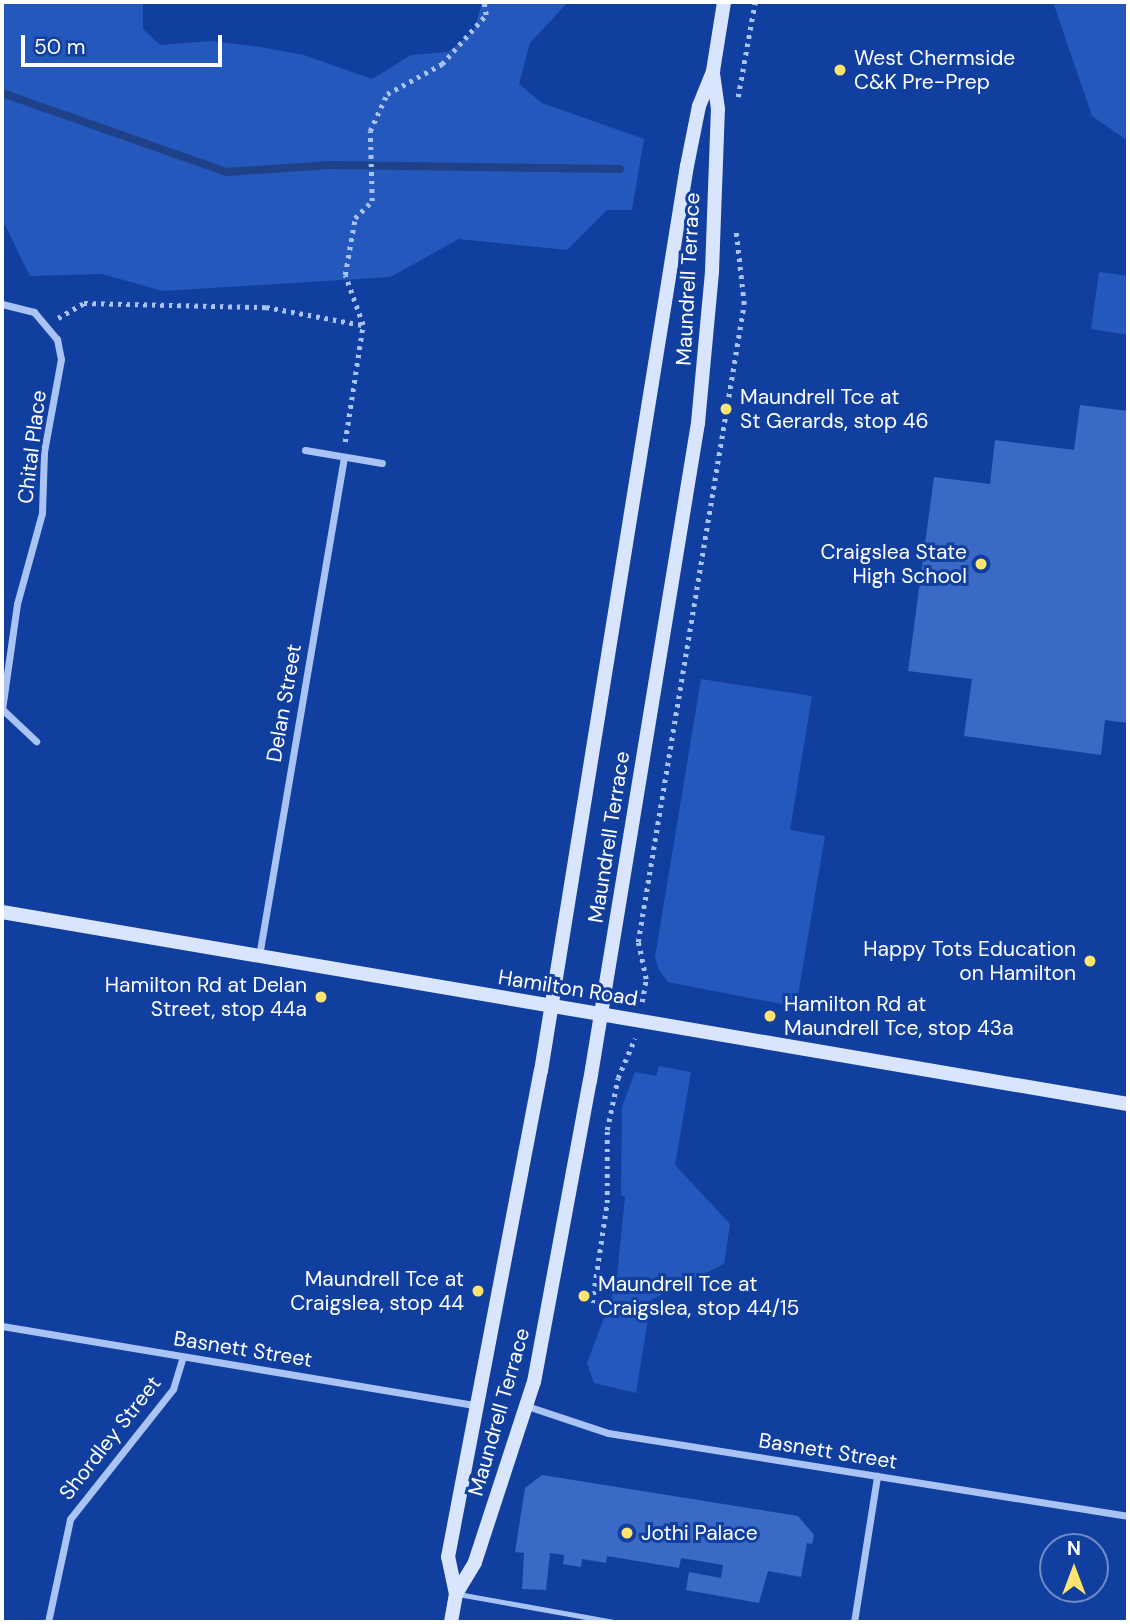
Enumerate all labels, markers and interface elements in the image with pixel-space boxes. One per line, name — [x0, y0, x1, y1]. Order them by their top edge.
scale bar — [24, 21, 226, 65]
text: 50 m — [34, 33, 85, 61]
place label: West Chermside C&K Pre-Prep — [854, 45, 1015, 95]
marker: West Chermside C&K Pre-Prep — [832, 62, 848, 78]
street label: Maundrell Terrace — [671, 192, 705, 366]
place label: Maundrell Tce at St Gerards, stop 46 — [740, 384, 929, 434]
street label: Chital Place — [13, 389, 51, 505]
marker: Maundrell Tce at St Gerards, stop 46 — [718, 401, 734, 417]
place label: Craigslea State High School — [820, 539, 967, 589]
marker: Craigslea State High School — [973, 556, 989, 572]
street label: Delan Street — [261, 642, 307, 764]
street label: Maundrell Terrace — [583, 749, 635, 925]
place label: Happy Tots Education on Hamilton — [863, 936, 1076, 986]
marker: Happy Tots Education on Hamilton — [1082, 953, 1098, 969]
street label: Hamilton Road — [496, 965, 640, 1011]
place label: Hamilton Rd at Delan Street, stop 44a — [105, 972, 307, 1022]
marker: Hamilton Rd at Delan Street, stop 44a — [313, 989, 329, 1005]
place label: Hamilton Rd at Maundrell Tce, stop 43a — [784, 991, 1014, 1041]
marker: Hamilton Rd at Maundrell Tce, stop 43a — [762, 1008, 778, 1024]
place label: Maundrell Tce at Craigslea, stop 44 — [290, 1266, 464, 1316]
place label: Maundrell Tce at Craigslea, stop 44/15 — [598, 1271, 799, 1321]
marker: Maundrell Tce at Craigslea, stop 44 — [470, 1283, 486, 1299]
marker: Maundrell Tce at Craigslea, stop 44/15 — [576, 1288, 592, 1304]
street label: Maundrell Terrace — [463, 1325, 535, 1499]
street label: Basnett Street — [172, 1326, 314, 1372]
street label: Shordley Street — [54, 1371, 166, 1505]
street label: Basnett Street — [757, 1428, 899, 1474]
place label: Jothi Palace — [641, 1520, 758, 1546]
marker: Jothi Palace — [619, 1525, 635, 1541]
north arrow — [1039, 1533, 1109, 1603]
text: N — [1067, 1536, 1081, 1561]

